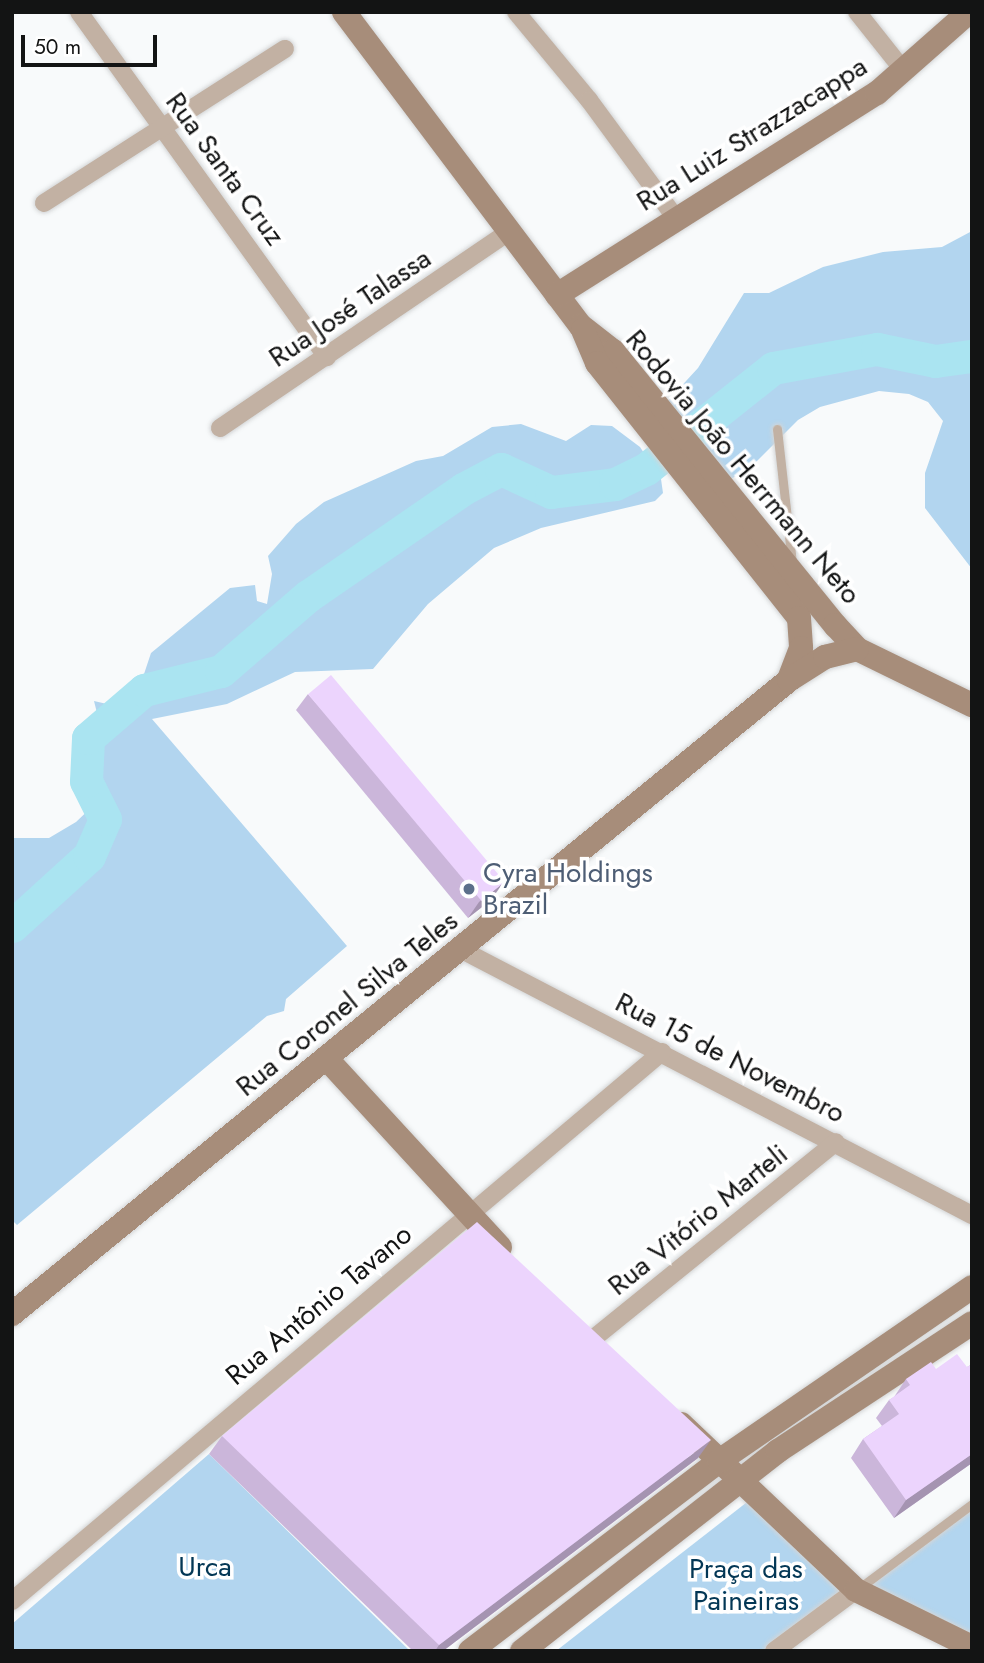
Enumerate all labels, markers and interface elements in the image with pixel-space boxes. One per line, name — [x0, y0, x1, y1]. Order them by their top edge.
scale bar — [24, 21, 161, 65]
text: 50 m — [34, 32, 81, 62]
street label: Rua Luiz Strazzacappa — [631, 50, 873, 218]
street label: Rua Santa Cruz — [158, 86, 292, 252]
street label: Rua José Talassa — [263, 242, 437, 374]
street label: Rodovia João Herrmann Neto — [618, 323, 868, 611]
place label: Cyra Holdings Brazil — [483, 856, 653, 922]
marker: Cyra Holdings Brazil — [461, 881, 477, 897]
street label: Rua Coronel Silva Teles — [229, 904, 465, 1104]
street label: Rua 15 de Novembro — [610, 986, 850, 1130]
street label: Rua Vitório Marteli — [601, 1137, 795, 1303]
street label: Rua Antônio Tavano — [219, 1217, 419, 1393]
park label: Urca — [178, 1550, 232, 1584]
park label: Praça das Paineiras — [689, 1552, 803, 1618]

